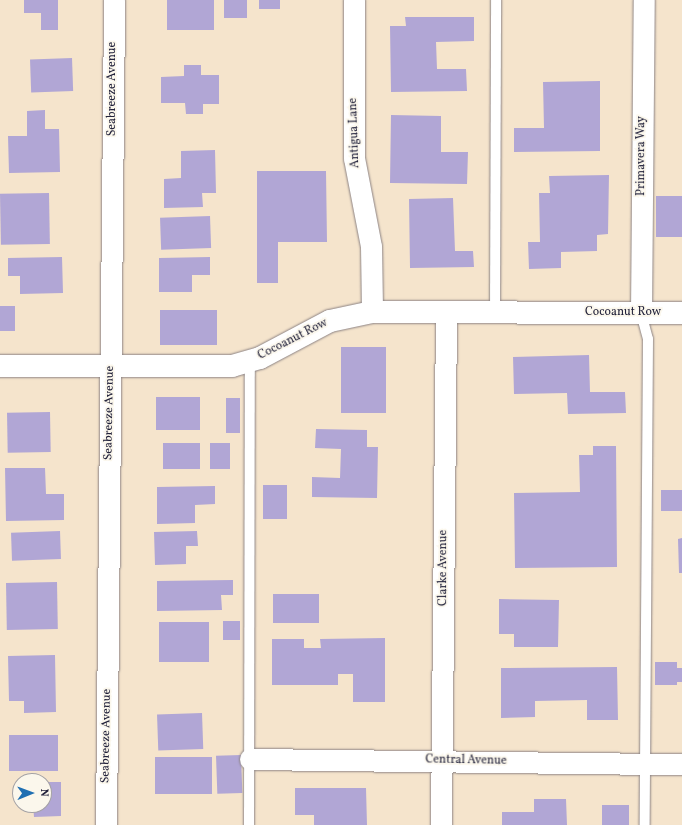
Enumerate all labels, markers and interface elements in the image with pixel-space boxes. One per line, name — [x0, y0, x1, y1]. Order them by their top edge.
street label: Seabreeze Avenue — [106, 42, 120, 136]
street label: Antigua Lane — [347, 98, 363, 168]
street label: Primavera Way — [635, 116, 649, 196]
street label: Cocoanut Row — [585, 306, 661, 320]
street label: Cocoanut Row — [256, 316, 330, 364]
street label: Seabreeze Avenue — [102, 366, 118, 460]
street label: Clarke Avenue — [437, 530, 451, 606]
street label: Seabreeze Avenue — [99, 689, 115, 783]
street label: Central Avenue — [425, 753, 507, 769]
north arrow — [12, 773, 52, 813]
text: N — [36, 789, 51, 797]

